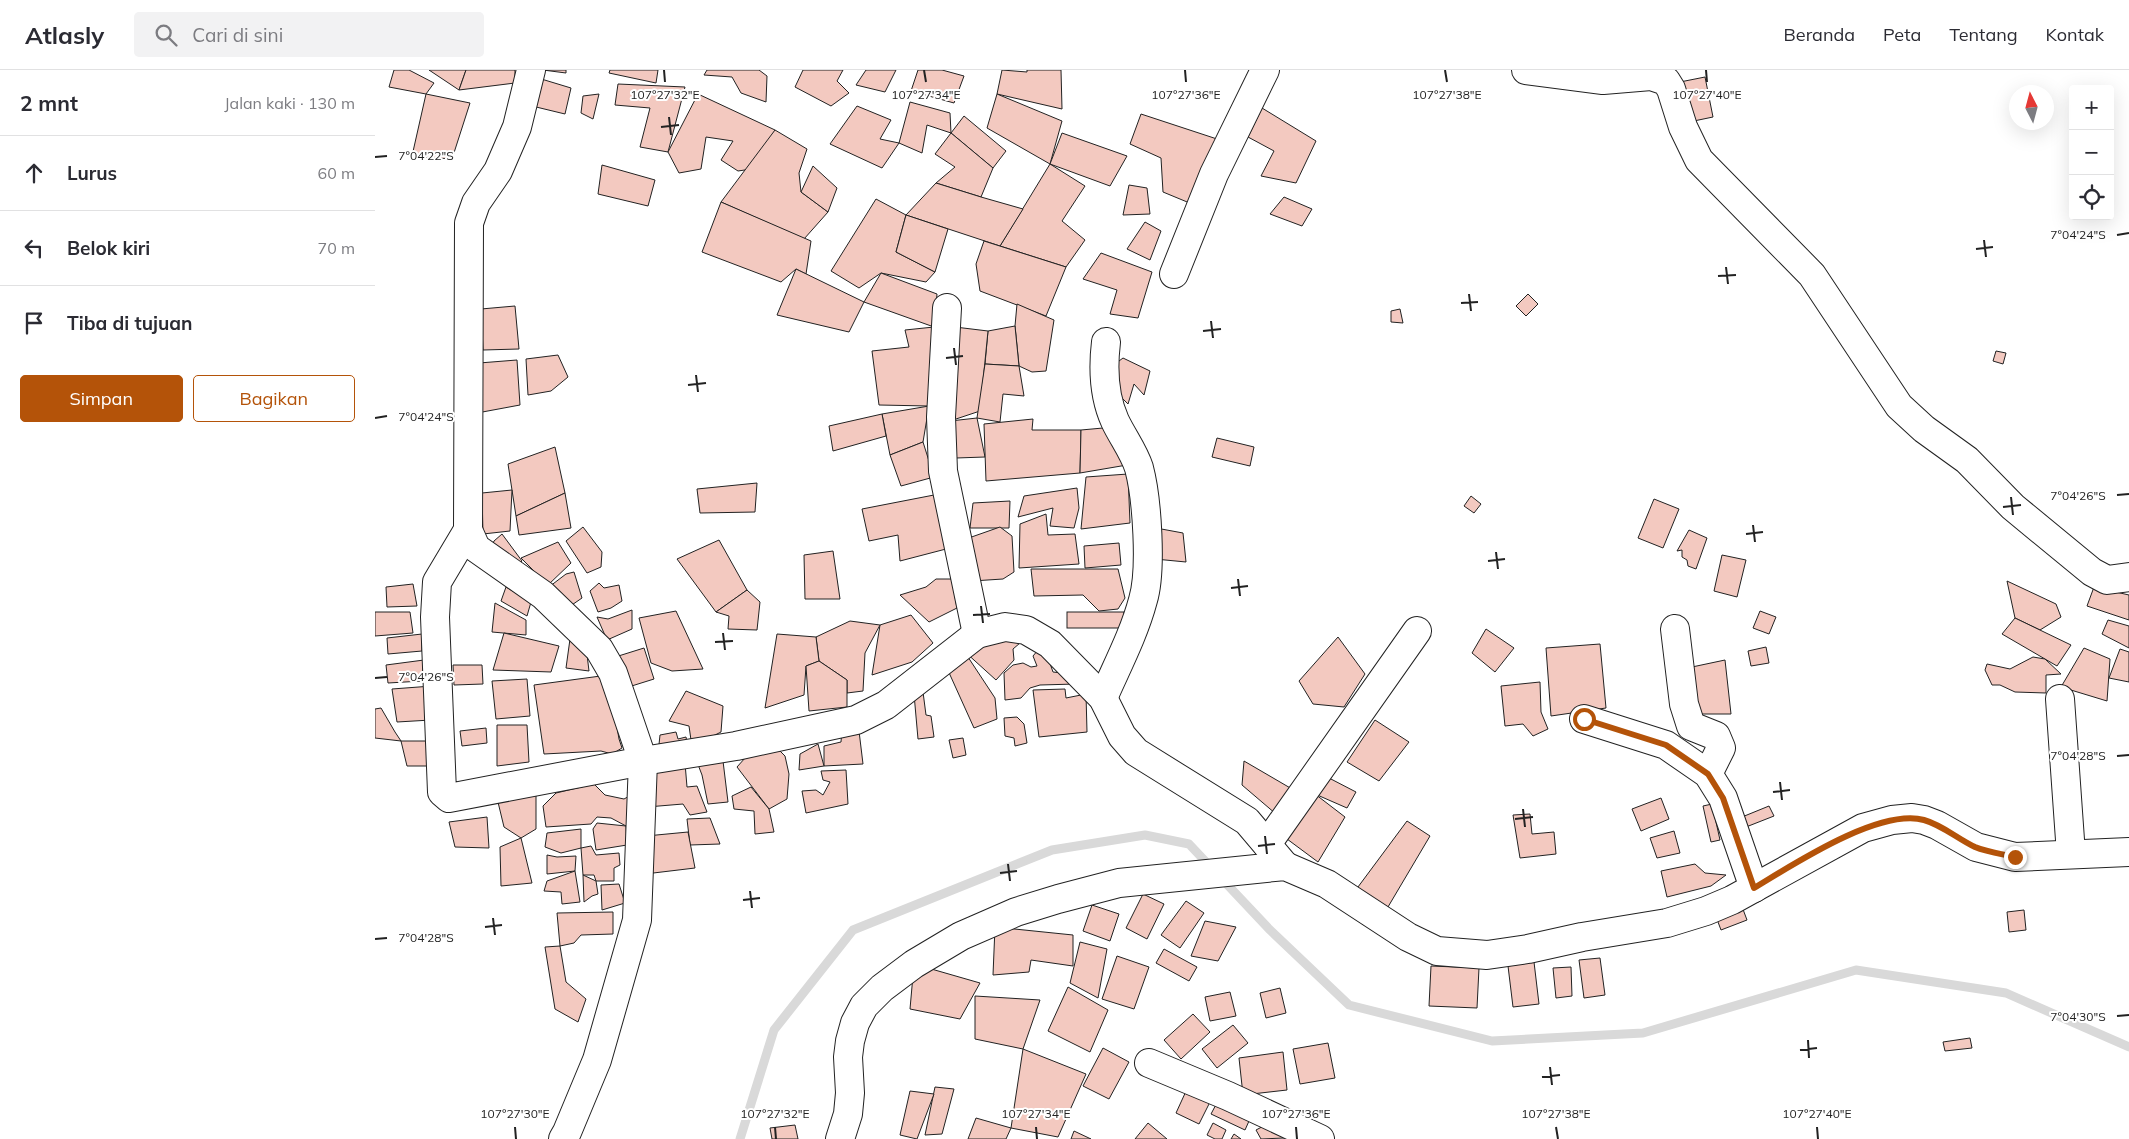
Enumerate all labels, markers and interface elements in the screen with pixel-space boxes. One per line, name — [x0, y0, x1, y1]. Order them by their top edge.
search box — [134, 12, 484, 57]
text: Atlasly — [25, 20, 104, 50]
icon: search — [152, 21, 180, 49]
text: Cari di sini — [192, 23, 283, 47]
text: Beranda — [1784, 23, 1855, 46]
text: Peta — [1883, 23, 1921, 46]
text: Tentang — [1949, 23, 2018, 46]
text: Kontak — [2046, 23, 2104, 46]
north arrow — [2009, 85, 2054, 130]
map controls — [2069, 85, 2114, 220]
button: + — [2069, 85, 2114, 130]
text: 107°27'32"E — [630, 87, 700, 102]
text: 107°27'34"E — [891, 87, 961, 102]
text: 107°27'36"E — [1151, 87, 1221, 102]
text: 107°27'38"E — [1412, 87, 1482, 102]
text: 107°27'40"E — [1672, 87, 1742, 102]
text: 2 mnt — [20, 90, 78, 116]
text: Jalan kaki · 130 m — [224, 93, 355, 113]
button: − — [2069, 130, 2114, 175]
text: 7°04'22"S — [398, 148, 454, 163]
icon: ahead — [20, 159, 48, 187]
text: Lurus — [67, 161, 117, 185]
text: 60 m — [318, 163, 355, 183]
button: locate — [2069, 175, 2114, 220]
text: 7°04'24"S — [2050, 227, 2106, 242]
icon: left — [20, 234, 48, 262]
text: Belok kiri — [67, 236, 150, 260]
text: 70 m — [318, 238, 355, 258]
icon: arrive — [20, 309, 48, 337]
text: Tiba di tujuan — [67, 311, 192, 335]
button: Simpan — [20, 375, 183, 422]
button: Bagikan — [193, 375, 355, 422]
text: 7°04'24"S — [398, 409, 454, 424]
text: 7°04'26"S — [2050, 488, 2106, 503]
text: 7°04'26"S — [398, 669, 454, 684]
route start — [1573, 708, 1596, 731]
text: 7°04'28"S — [2050, 748, 2106, 763]
route end — [2004, 846, 2027, 869]
text: 7°04'28"S — [398, 930, 454, 945]
text: 7°04'30"S — [2050, 1009, 2106, 1024]
text: 107°27'30"E — [480, 1106, 550, 1121]
text: 107°27'32"E — [740, 1106, 810, 1121]
text: 107°27'34"E — [1001, 1106, 1071, 1121]
text: 107°27'36"E — [1261, 1106, 1331, 1121]
text: 107°27'38"E — [1521, 1106, 1591, 1121]
text: 107°27'40"E — [1782, 1106, 1852, 1121]

